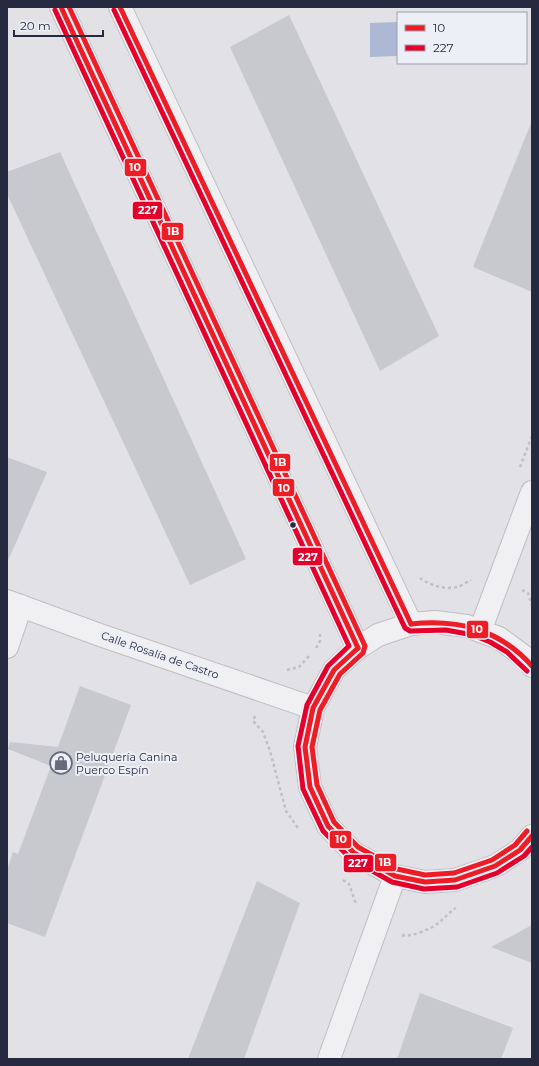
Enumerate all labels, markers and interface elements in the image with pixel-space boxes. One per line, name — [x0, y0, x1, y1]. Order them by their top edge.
scale bar — [14, 12, 103, 38]
legend — [397, 12, 527, 64]
text: 20 m — [20, 18, 51, 33]
text: 10 — [433, 20, 445, 35]
text: 227 — [433, 40, 454, 55]
line badge: 10 — [124, 158, 147, 177]
text: 10 — [129, 160, 141, 174]
line badge: 227 — [132, 201, 163, 220]
text: 227 — [138, 203, 158, 217]
line badge: 1B — [161, 222, 184, 241]
text: 1B — [167, 224, 179, 238]
line badge: 1B — [269, 453, 291, 472]
text: 1B — [274, 455, 286, 469]
line badge: 10 — [272, 478, 295, 497]
text: 10 — [278, 481, 290, 495]
unlabelled marker — [288, 520, 298, 530]
line badge: 227 — [292, 547, 323, 566]
text: 227 — [298, 550, 318, 564]
line badge: 10 — [466, 620, 489, 639]
text: 10 — [471, 622, 483, 636]
street label: Calle Rosalía de Castro — [99, 628, 221, 682]
shop icon: Peluquería Canina Puerco Espín — [48, 750, 74, 776]
place label: Peluquería Canina Puerco Espín — [76, 750, 177, 777]
line badge: 10 — [329, 830, 352, 849]
text: 10 — [335, 832, 347, 846]
line badge: 1B — [374, 853, 397, 872]
line badge: 227 — [343, 854, 374, 873]
text: 1B — [379, 855, 391, 869]
text: 227 — [348, 856, 368, 870]

